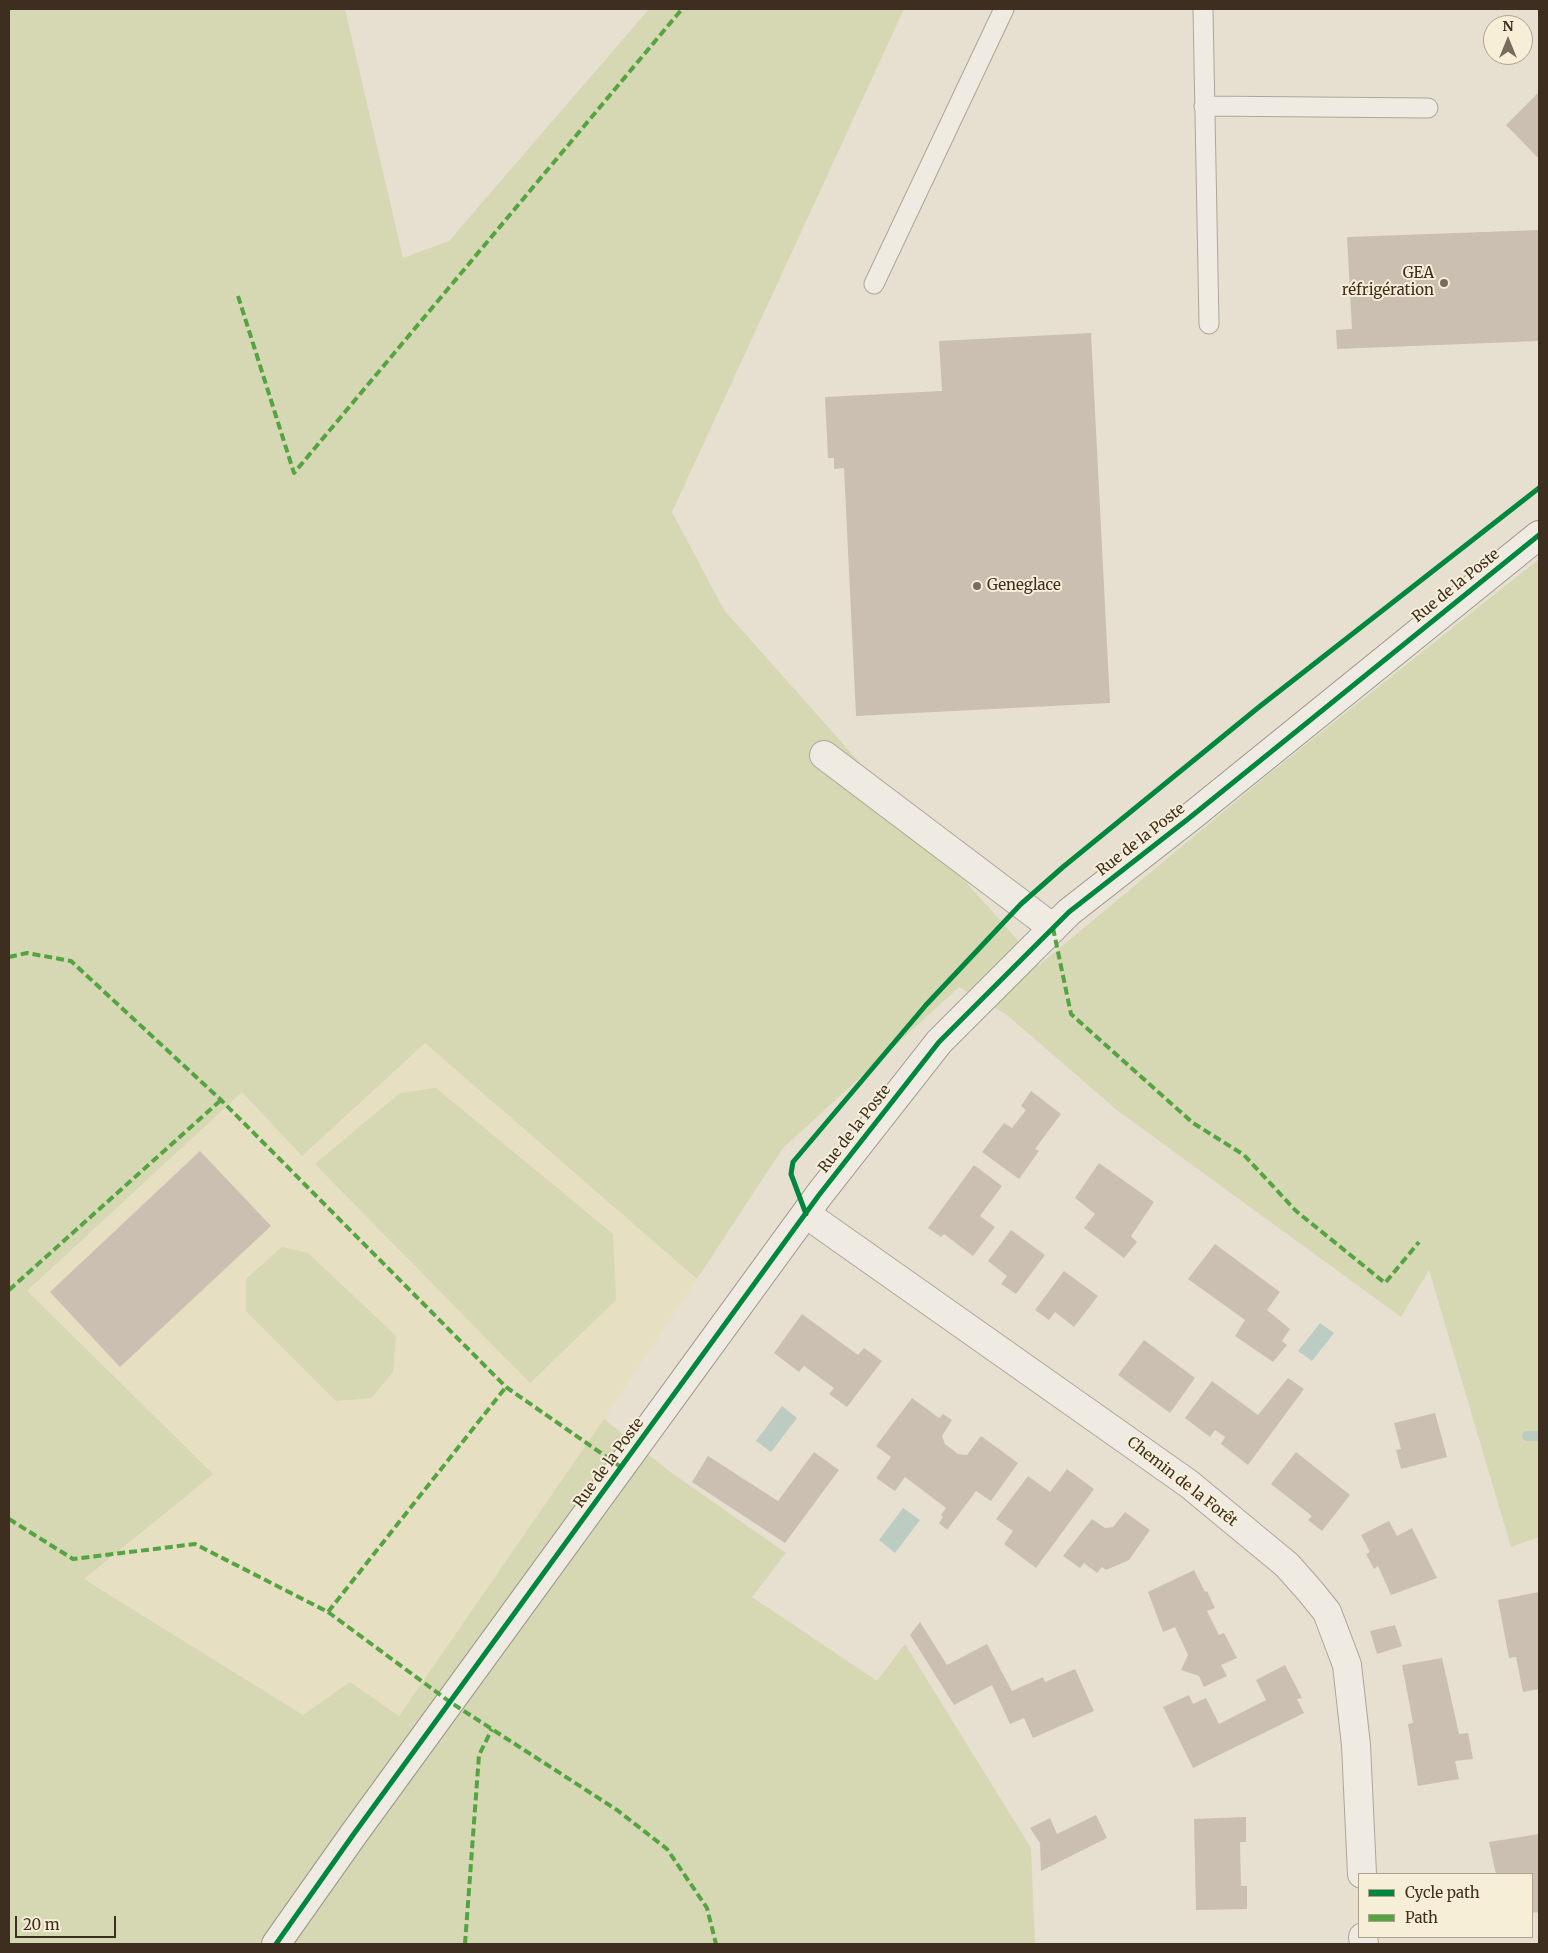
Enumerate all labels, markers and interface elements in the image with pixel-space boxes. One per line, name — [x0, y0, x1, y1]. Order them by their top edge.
north arrow — [1483, 15, 1533, 65]
text: N — [1502, 17, 1514, 35]
place label: GEA réfrigération — [1342, 265, 1434, 300]
marker: GEA réfrigération — [1438, 277, 1450, 289]
street label: Rue de la Poste — [1409, 545, 1503, 627]
place label: Geneglace — [987, 577, 1061, 595]
marker: Geneglace — [971, 580, 983, 592]
street label: Rue de la Poste — [1093, 800, 1189, 880]
street label: Rue de la Poste — [815, 1081, 895, 1177]
street label: Rue de la Poste — [570, 1415, 648, 1511]
street label: Chemin de la Forêt — [1123, 1433, 1241, 1531]
legend — [1358, 1873, 1533, 1938]
text: Cycle path — [1405, 1883, 1480, 1902]
scale bar — [18, 1906, 119, 1938]
text: Path — [1405, 1908, 1438, 1927]
text: 20 m — [23, 1915, 60, 1934]

